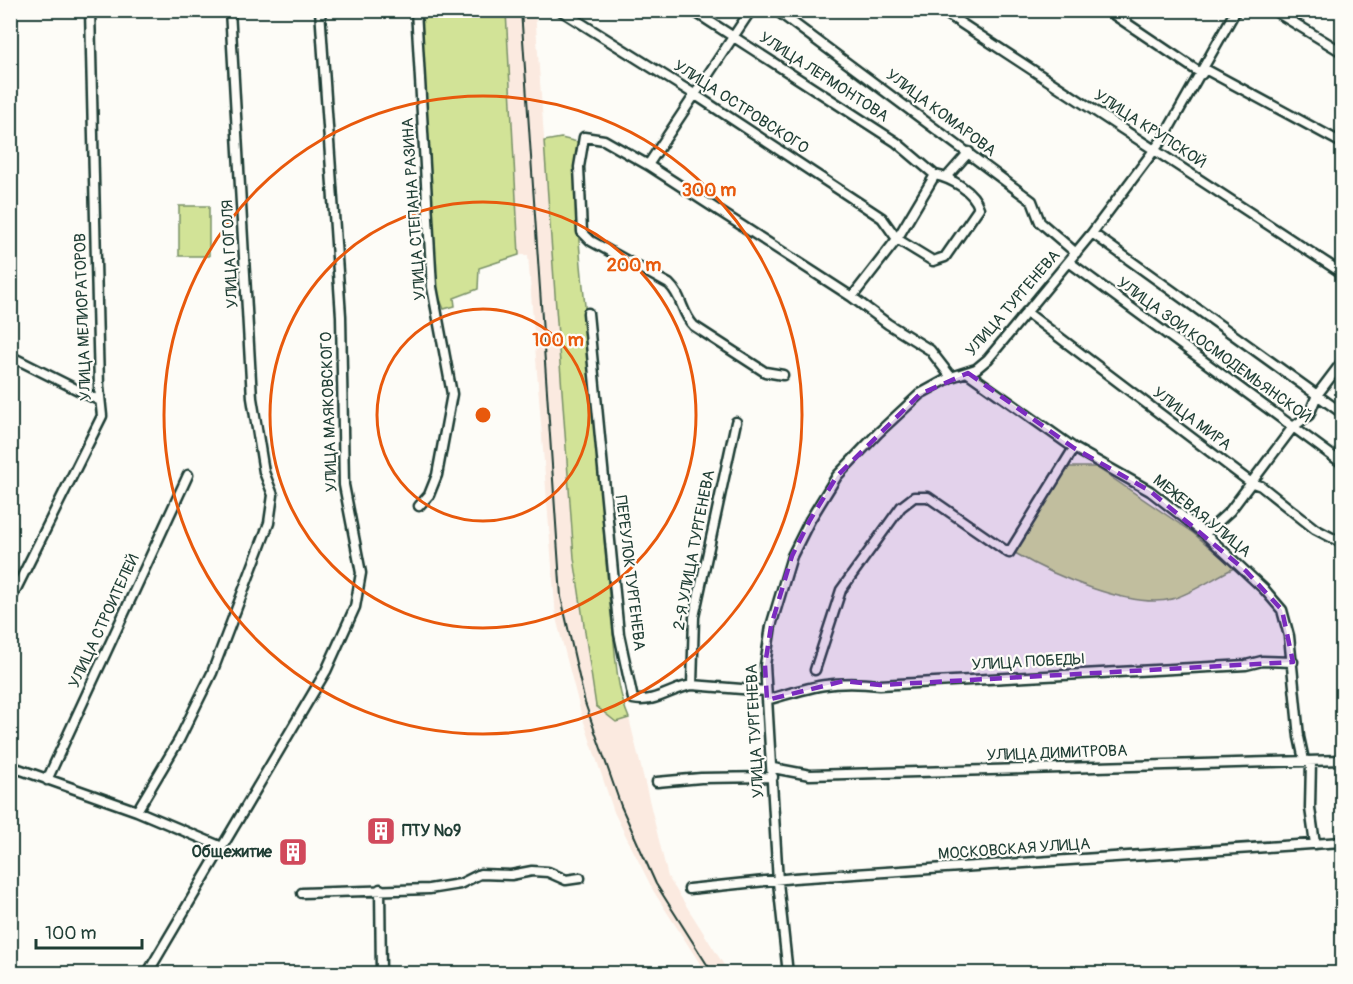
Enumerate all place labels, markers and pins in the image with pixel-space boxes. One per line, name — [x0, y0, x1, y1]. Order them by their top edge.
centre of rings — [473, 405, 493, 425]
building icon: ПТУ №9 — [365, 815, 397, 847]
place label: ПТУ №9 — [402, 821, 461, 841]
building icon: Общежитие — [277, 836, 309, 868]
place label: Общежитие — [191, 842, 273, 862]

